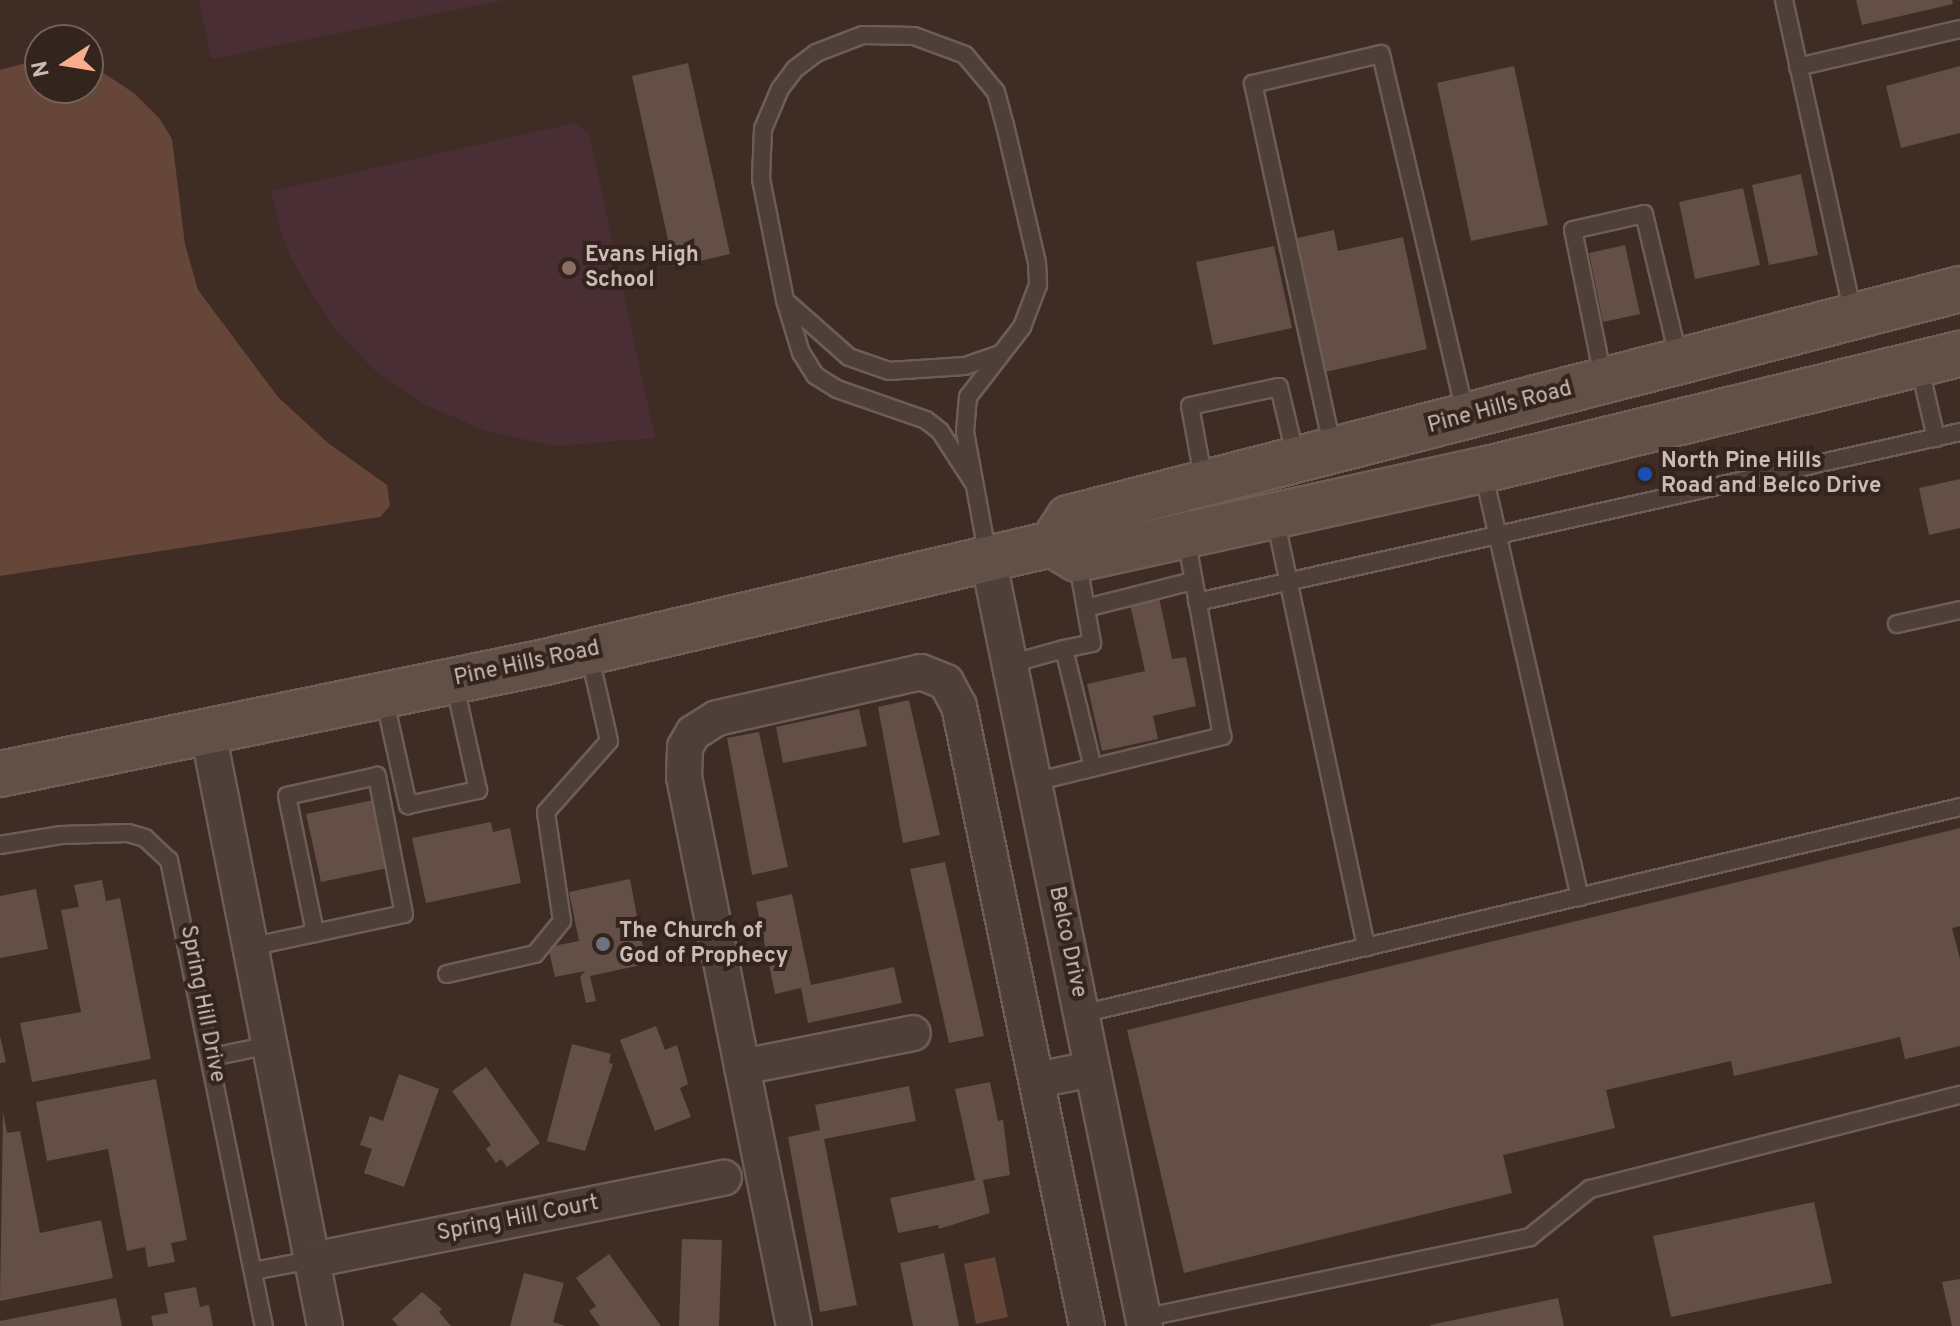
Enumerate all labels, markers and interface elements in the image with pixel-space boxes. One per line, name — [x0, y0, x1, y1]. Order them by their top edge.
north arrow — [24, 24, 104, 104]
text: N — [27, 58, 57, 79]
place label: Evans High School — [585, 242, 699, 294]
marker: Evans High School — [560, 259, 578, 277]
street label: Pine Hills Road — [1425, 376, 1575, 440]
place label: North Pine Hills Road and Belco Drive — [1661, 448, 1881, 500]
marker: North Pine Hills Road and Belco Drive — [1636, 465, 1654, 483]
street label: Pine Hills Road — [452, 636, 602, 692]
street label: Belco Drive — [1042, 884, 1092, 1000]
place label: The Church of God of Prophecy — [619, 918, 788, 970]
street label: Spring Hill Drive — [174, 923, 230, 1085]
marker: The Church of God of Prophecy — [594, 935, 612, 953]
street label: Spring Hill Court — [435, 1190, 601, 1248]

